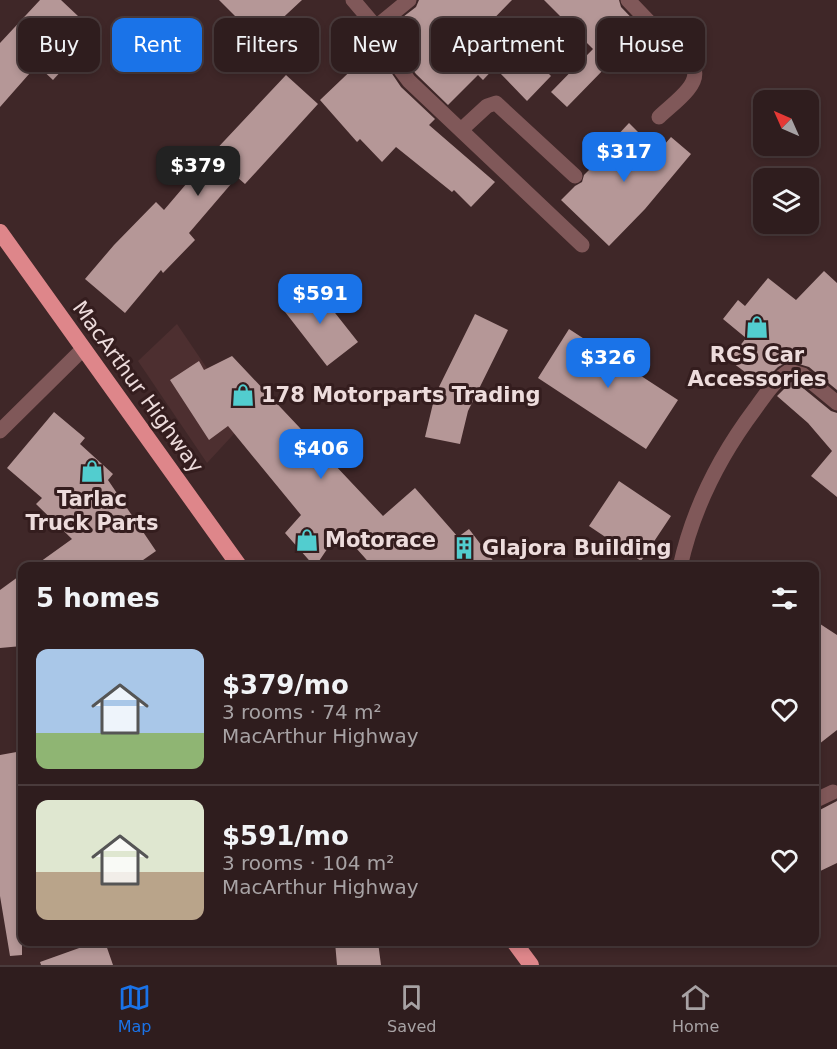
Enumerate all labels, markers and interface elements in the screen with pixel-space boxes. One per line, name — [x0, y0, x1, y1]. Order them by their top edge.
chip: Buy — [18, 18, 100, 72]
chip: Rent — [112, 18, 202, 72]
chip: Filters — [214, 18, 319, 72]
chip: New — [331, 18, 419, 72]
chip: Apartment — [431, 18, 585, 72]
chip: House — [597, 18, 705, 72]
north arrow — [753, 90, 819, 156]
map controls — [753, 90, 819, 234]
pin: $317 — [588, 132, 660, 183]
text: $317 — [596, 139, 652, 163]
pin: $379 — [162, 146, 234, 197]
text: $379 — [170, 153, 226, 177]
button: layers — [753, 168, 819, 234]
pin: $591 — [284, 274, 356, 325]
text: $591 — [292, 281, 348, 305]
street label: MacArthur Highway — [68, 296, 208, 478]
shop icon: RCS Car Accessories — [744, 314, 770, 340]
pin: $326 — [572, 338, 644, 389]
place label: RCS Car Accessories — [687, 343, 827, 391]
text: $326 — [580, 345, 636, 369]
shop icon: 178 Motorparts Trading — [230, 382, 256, 408]
place label: 178 Motorparts Trading — [261, 383, 540, 407]
pin: $406 — [285, 429, 357, 480]
text: $406 — [293, 436, 349, 460]
shop icon: Tarlac Truck Parts — [79, 458, 105, 484]
place label: Tarlac Truck Parts — [26, 487, 158, 535]
shop icon: Motorace — [294, 527, 320, 553]
place label: Motorace — [325, 528, 436, 552]
building icon: Glajora Building — [451, 535, 477, 561]
place label: Glajora Building — [482, 536, 672, 560]
icon: filters — [768, 582, 801, 615]
text: 5 homes — [36, 583, 160, 613]
text: $379/mo — [222, 670, 349, 700]
icon: home — [84, 673, 156, 745]
icon: heart — [768, 693, 801, 726]
text: 3 rooms · 74 m² — [222, 700, 382, 724]
text: MacArthur Highway — [222, 724, 419, 748]
text: $591/mo — [222, 821, 349, 851]
icon: home — [84, 824, 156, 896]
icon: heart — [768, 844, 801, 877]
text: 3 rooms · 104 m² — [222, 851, 394, 875]
text: MacArthur Highway — [222, 875, 419, 899]
tab: Map — [118, 981, 152, 1036]
tab: Saved — [387, 981, 436, 1036]
tab: Home — [672, 981, 719, 1036]

